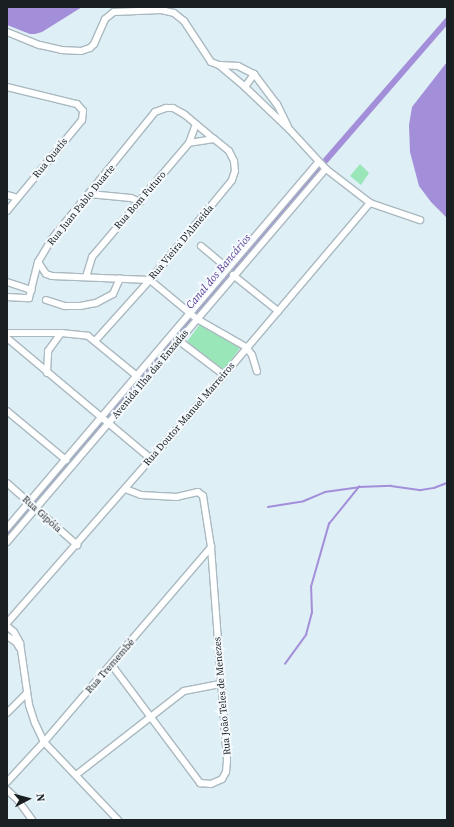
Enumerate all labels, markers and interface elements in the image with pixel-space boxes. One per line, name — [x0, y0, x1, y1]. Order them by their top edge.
street label: Rua Quatís — [30, 135, 70, 181]
street label: Rua Juan Pablo Duarte — [45, 162, 117, 248]
street label: Rua Bom Futuro — [112, 169, 168, 231]
street label: Rua Vieira D'Almeida — [146, 202, 216, 282]
water label: Canal dos Bancários — [184, 232, 254, 312]
street label: Avenida Ilha das Enxadas — [109, 327, 191, 421]
street label: Rua Doutor Manuel Marreiros — [141, 360, 237, 468]
street label: Rua Gipóia — [20, 493, 64, 535]
street label: Rua Tremembé — [83, 636, 137, 696]
street label: Rua João Teles de Menezes — [211, 636, 233, 756]
north arrow — [8, 779, 48, 819]
text: N — [33, 793, 48, 802]

